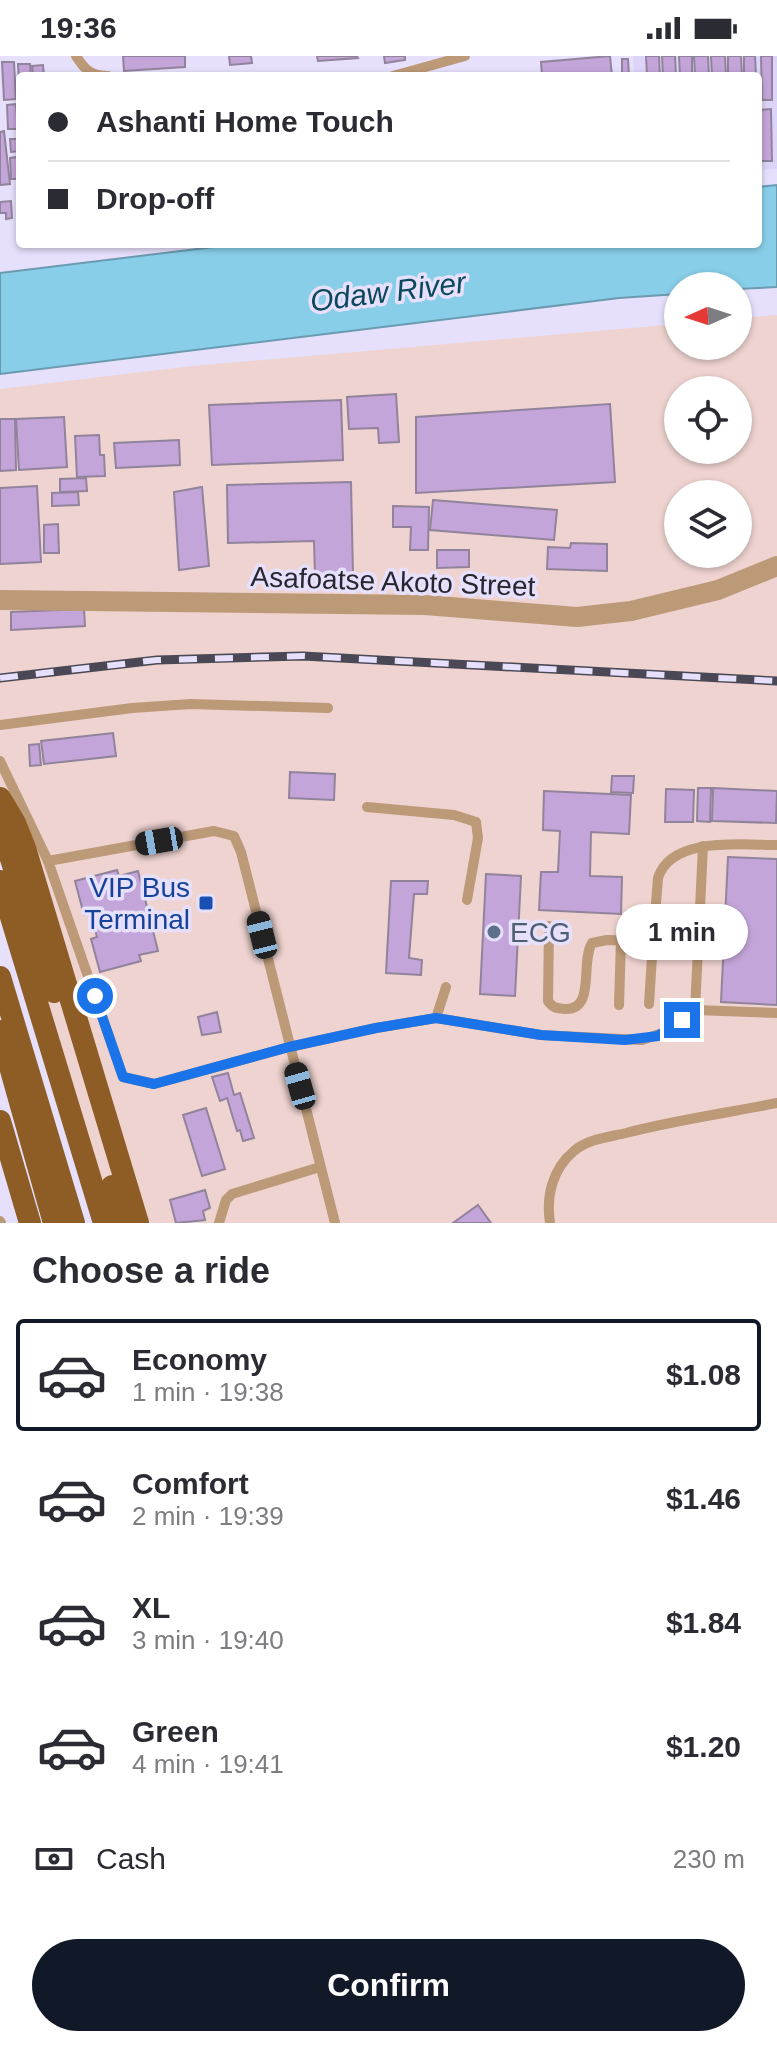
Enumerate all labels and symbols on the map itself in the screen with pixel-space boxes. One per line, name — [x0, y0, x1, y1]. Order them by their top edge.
water label: Odaw River — [308, 265, 469, 317]
north arrow — [664, 272, 752, 360]
street label: Asafoatse Akoto Street — [250, 561, 536, 602]
car — [133, 825, 185, 857]
place label: VIP Bus Terminal — [84, 872, 190, 935]
marker: VIP Bus Terminal — [197, 894, 215, 912]
callout: 1 min — [616, 904, 748, 960]
car — [245, 909, 279, 961]
place label: ECG — [510, 917, 571, 948]
marker: ECG — [485, 923, 503, 941]
route start — [77, 978, 113, 1014]
route end — [664, 1002, 700, 1038]
car — [282, 1060, 318, 1112]

